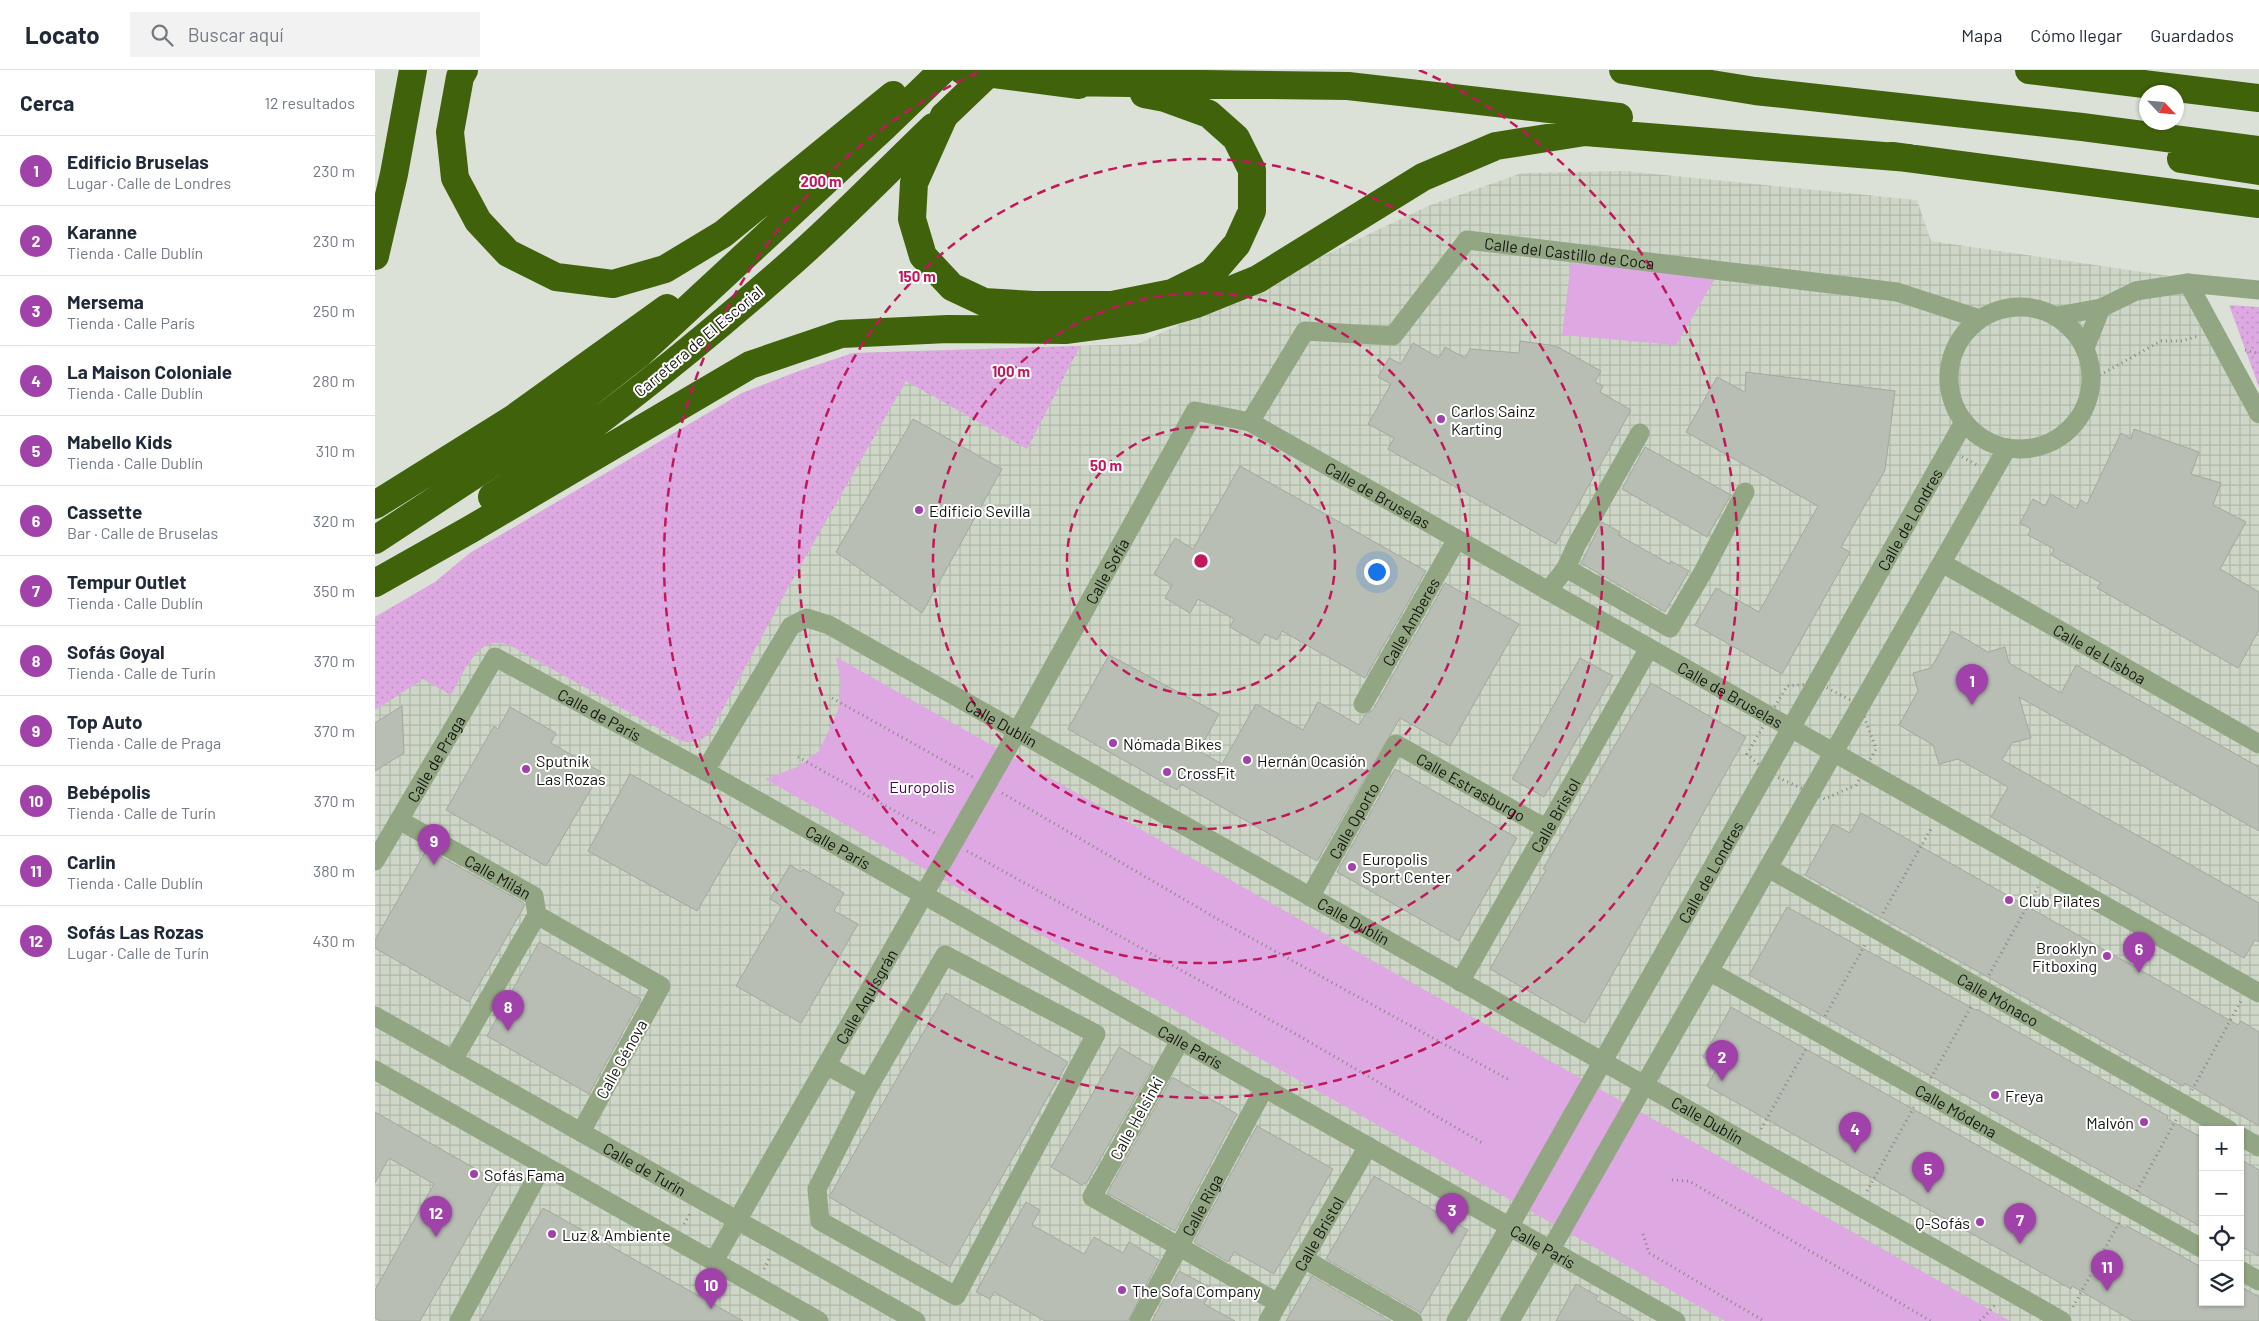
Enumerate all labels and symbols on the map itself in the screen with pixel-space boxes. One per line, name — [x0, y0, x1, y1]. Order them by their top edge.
north arrow — [2139, 85, 2184, 130]
text: 200 m — [800, 172, 842, 190]
street label: Calle del Castillo de Coca — [1483, 233, 1656, 272]
text: 150 m — [898, 267, 936, 285]
street label: Carretera de El Escorial — [630, 282, 766, 400]
text: 100 m — [992, 362, 1030, 380]
place label: Carlos Sainz Karting — [1451, 401, 1535, 438]
marker: Carlos Sainz Karting — [1435, 413, 1447, 425]
text: 50 m — [1090, 456, 1122, 474]
street label: Calle de Bruselas — [1322, 457, 1434, 532]
street label: Calle de Londres — [1873, 465, 1945, 574]
place label: Edificio Sevilla — [929, 501, 1031, 520]
marker: Edificio Sevilla — [913, 504, 925, 516]
street label: Calle Sofía — [1081, 535, 1132, 607]
centre of rings — [1192, 552, 1210, 570]
your location — [1364, 559, 1390, 585]
street label: Calle Amberes — [1377, 574, 1443, 669]
street label: Calle de Lisboa — [2050, 619, 2150, 687]
street label: Calle de Bruselas — [1675, 657, 1786, 731]
pin: 1 — [1956, 664, 1988, 705]
street label: Calle de París — [555, 684, 645, 744]
street label: Calle Dublín — [962, 695, 1041, 750]
street label: Calle de Praga — [402, 712, 468, 805]
place label: Nómada Bikes — [1123, 734, 1222, 753]
marker: Nómada Bikes — [1107, 737, 1119, 749]
street label: Calle Estrasburgo — [1414, 748, 1529, 825]
place label: Sputnik Las Rozas — [536, 751, 606, 788]
place label: Hernán Ocasión — [1257, 751, 1366, 770]
marker: Hernán Ocasión — [1241, 754, 1253, 766]
marker: Sputnik Las Rozas — [520, 763, 532, 775]
place label: CrossFit — [1177, 763, 1235, 782]
marker: CrossFit — [1161, 766, 1173, 778]
street label: Calle Bristol — [1526, 774, 1583, 856]
park label: Europolis — [889, 777, 955, 796]
street label: Calle Oporto — [1324, 779, 1382, 862]
street label: Calle de Londres — [1673, 817, 1746, 926]
street label: Calle París — [803, 821, 874, 872]
pin: 9 — [418, 824, 450, 865]
place label: Europolis Sport Center — [1362, 849, 1451, 886]
street label: Calle Milán — [462, 850, 535, 902]
marker: Europolis Sport Center — [1346, 861, 1358, 873]
place label: Club Pilates — [2019, 891, 2100, 910]
street label: Calle Dublín — [1315, 893, 1393, 948]
marker: Club Pilates — [2003, 894, 2015, 906]
pin: 6 — [2123, 932, 2155, 973]
place label: Brooklyn Fitboxing — [2032, 938, 2097, 975]
street label: Calle Aquisgrán — [831, 945, 900, 1047]
marker: Brooklyn Fitboxing — [2101, 950, 2113, 962]
street label: Calle Mónaco — [1954, 968, 2043, 1030]
pin: 8 — [492, 990, 524, 1031]
street label: Calle Génova — [591, 1016, 651, 1102]
street label: Calle París — [1155, 1020, 1227, 1072]
pin: 2 — [1706, 1040, 1738, 1081]
street label: Calle Helsinki — [1105, 1073, 1167, 1163]
street label: Calle Módena — [1912, 1080, 2001, 1141]
place label: Freya — [2005, 1086, 2043, 1105]
marker: Freya — [1989, 1089, 2001, 1101]
street label: Calle Dublín — [1669, 1092, 1747, 1147]
pin: 4 — [1839, 1112, 1871, 1153]
place label: Malvón — [2086, 1113, 2134, 1132]
marker: Malvón — [2138, 1116, 2150, 1128]
street label: Calle de Turín — [600, 1137, 690, 1199]
pin: 5 — [1912, 1152, 1944, 1193]
place label: Sofás Fama — [484, 1165, 565, 1184]
marker: Sofás Fama — [468, 1168, 480, 1180]
street label: Calle Riga — [1177, 1171, 1226, 1239]
street label: Calle Bristol — [1289, 1193, 1347, 1274]
pin: 3 — [1436, 1193, 1468, 1234]
pin: 12 — [420, 1196, 452, 1237]
pin: 7 — [2004, 1203, 2036, 1244]
place label: Q-Sofás — [1915, 1213, 1970, 1232]
marker: Q-Sofás — [1974, 1216, 1986, 1228]
street label: Calle París — [1507, 1220, 1579, 1272]
place label: Luz & Ambiente — [562, 1225, 671, 1244]
marker: Luz & Ambiente — [546, 1228, 558, 1240]
pin: 11 — [2091, 1250, 2123, 1291]
pin: 10 — [695, 1268, 727, 1309]
place label: The Sofa Company — [1132, 1281, 1261, 1300]
marker: The Sofa Company — [1116, 1284, 1128, 1296]

